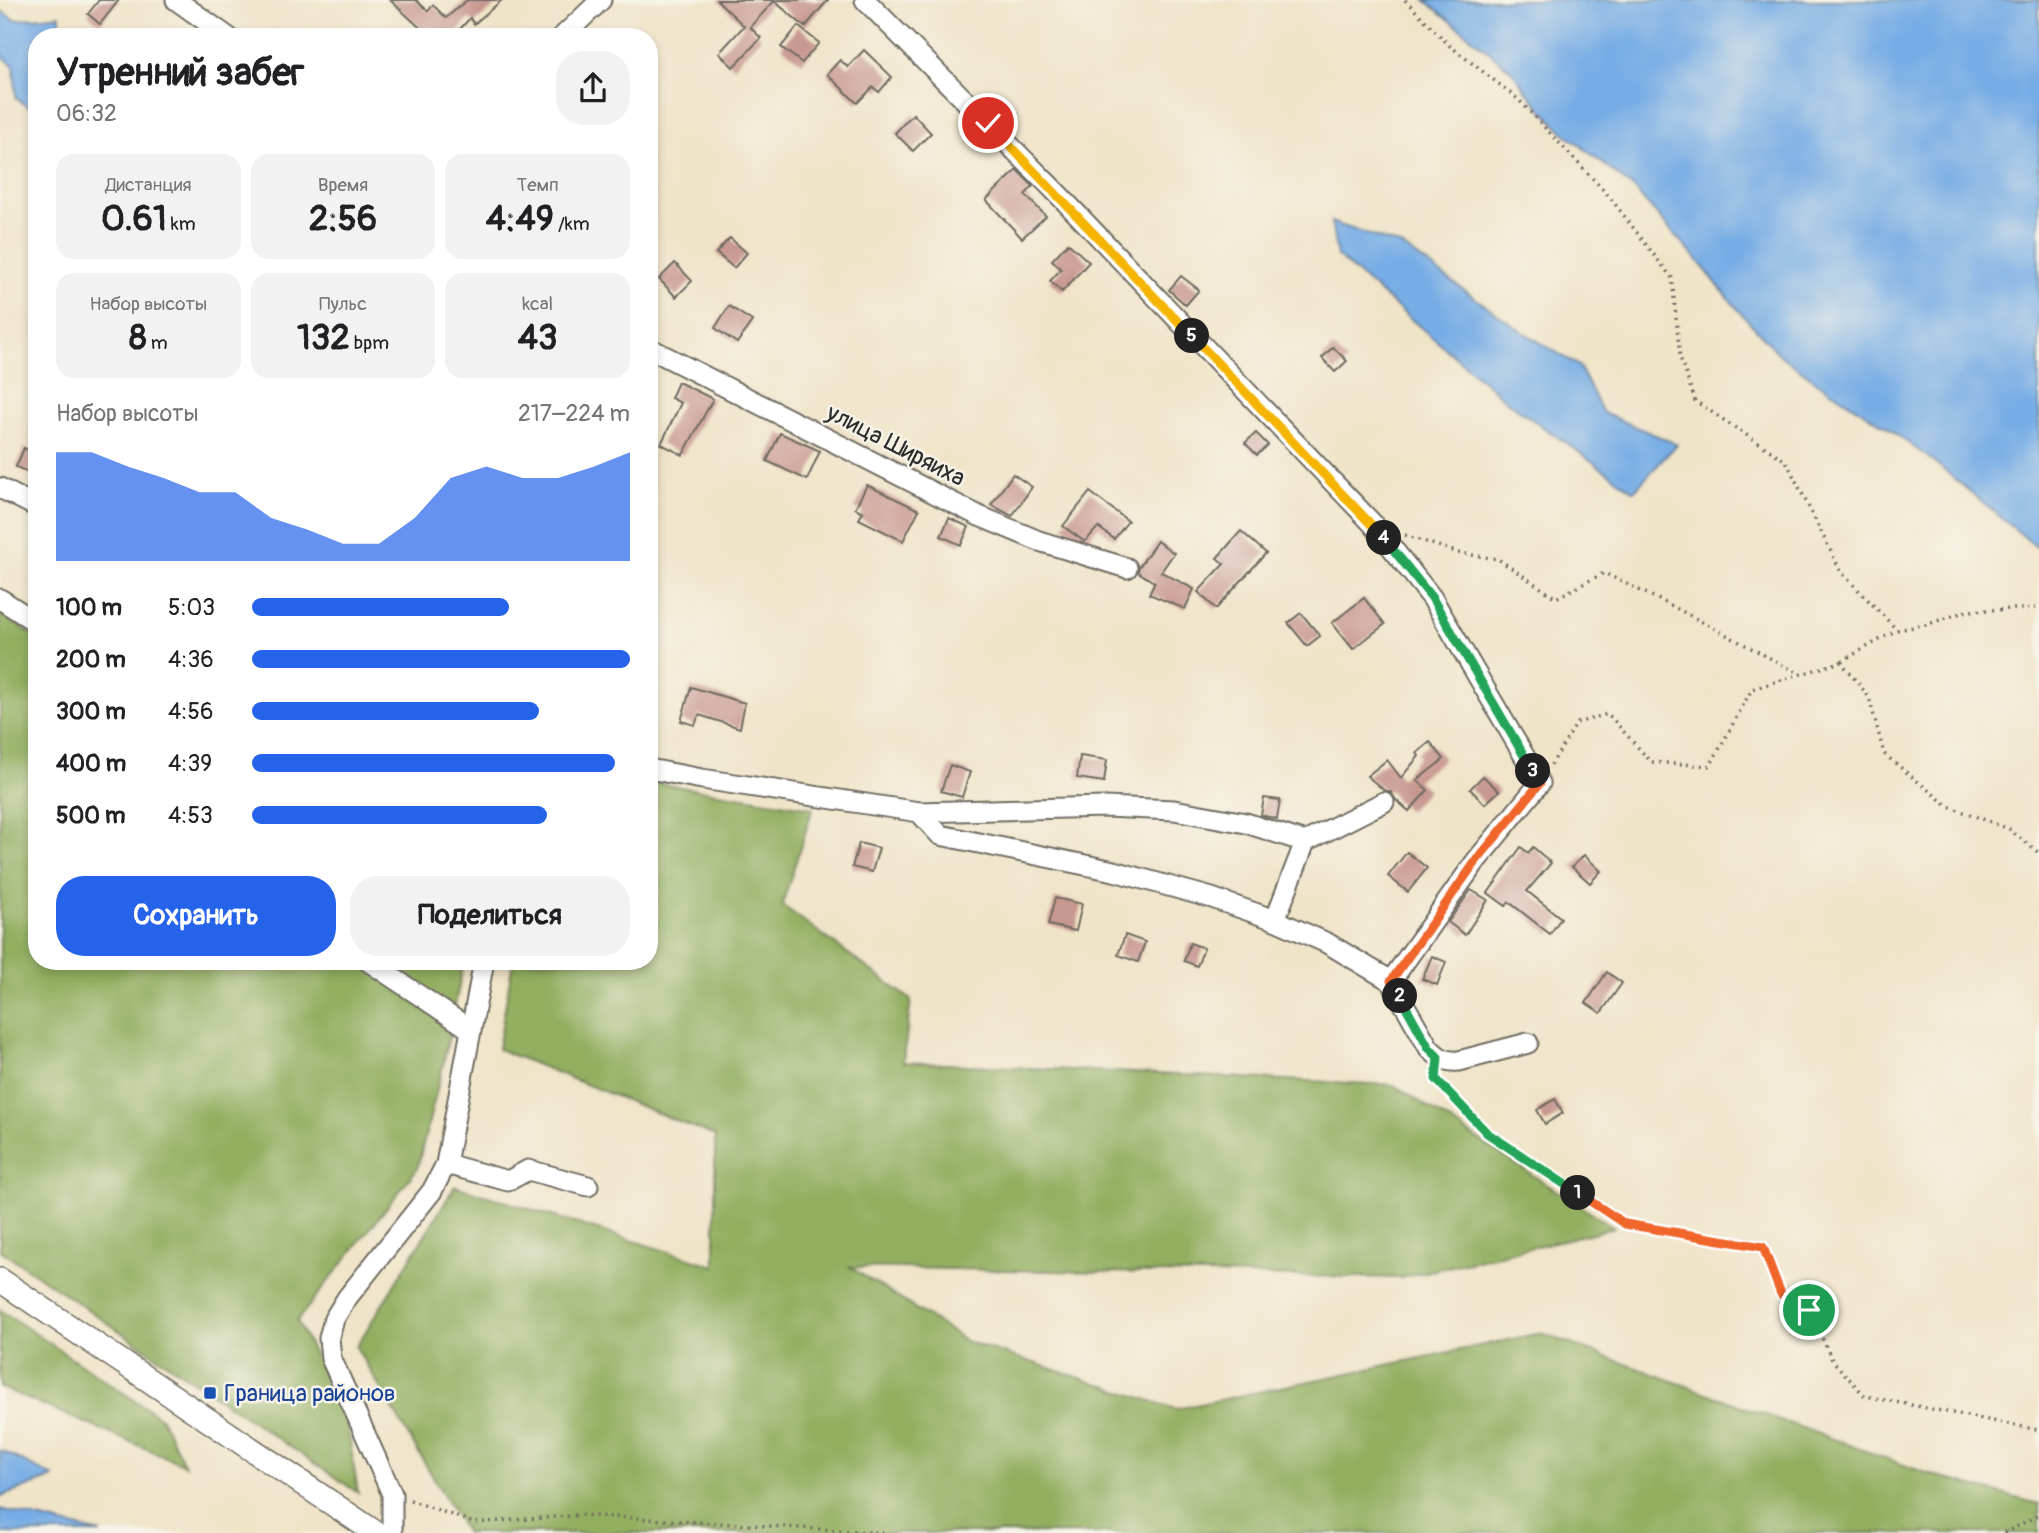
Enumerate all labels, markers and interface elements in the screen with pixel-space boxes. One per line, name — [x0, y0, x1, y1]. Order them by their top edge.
text: Утренний забег — [56, 49, 304, 97]
button: share — [556, 51, 630, 125]
pin — [958, 93, 1018, 153]
text: 06:32 — [56, 99, 117, 128]
icon: check — [969, 104, 1007, 142]
text: Дистанция — [105, 173, 191, 197]
text: Время — [318, 173, 368, 197]
text: Темп — [517, 173, 559, 197]
text: 0.61 — [101, 197, 167, 241]
text: 2:56 — [309, 197, 377, 241]
text: 4:49 — [486, 197, 554, 241]
text: km — [167, 212, 196, 236]
text: /km — [554, 212, 590, 236]
text: Набор высоты — [90, 292, 207, 316]
text: Пульс — [319, 292, 367, 316]
text: kcal — [522, 292, 553, 316]
text: 8 — [129, 316, 147, 360]
text: 132 — [297, 316, 350, 360]
text: 43 — [518, 316, 558, 360]
pin: 5 — [1174, 318, 1210, 354]
text: 5 — [1186, 323, 1197, 347]
text: m — [147, 331, 168, 355]
text: bpm — [350, 331, 389, 355]
street label: улица Ширяиха — [821, 398, 970, 493]
text: Набор высоты — [56, 399, 198, 428]
text: 217–224 m — [518, 399, 630, 428]
pin: 4 — [1366, 520, 1402, 556]
text: 4 — [1378, 525, 1389, 549]
text: 100 m — [56, 593, 122, 622]
text: 5:03 — [168, 593, 215, 622]
text: 200 m — [56, 645, 126, 674]
text: 4:36 — [168, 645, 214, 674]
text: 300 m — [56, 697, 126, 726]
text: 4:56 — [168, 697, 213, 726]
text: 400 m — [56, 749, 126, 778]
text: 4:39 — [168, 749, 212, 778]
pin: 3 — [1516, 754, 1550, 788]
text: 3 — [1527, 758, 1538, 782]
text: 500 m — [56, 801, 125, 830]
text: 4:53 — [168, 801, 213, 830]
button: Сохранить — [56, 876, 336, 956]
button: Поделиться — [350, 876, 630, 956]
pin: 2 — [1382, 978, 1418, 1014]
text: 2 — [1394, 983, 1405, 1007]
pin: 1 — [1560, 1176, 1596, 1210]
text: 1 — [1574, 1180, 1581, 1204]
pin — [1779, 1280, 1839, 1340]
icon: arrive — [1790, 1291, 1828, 1329]
place label: Граница районов — [224, 1379, 396, 1408]
marker: Граница районов — [202, 1385, 218, 1401]

